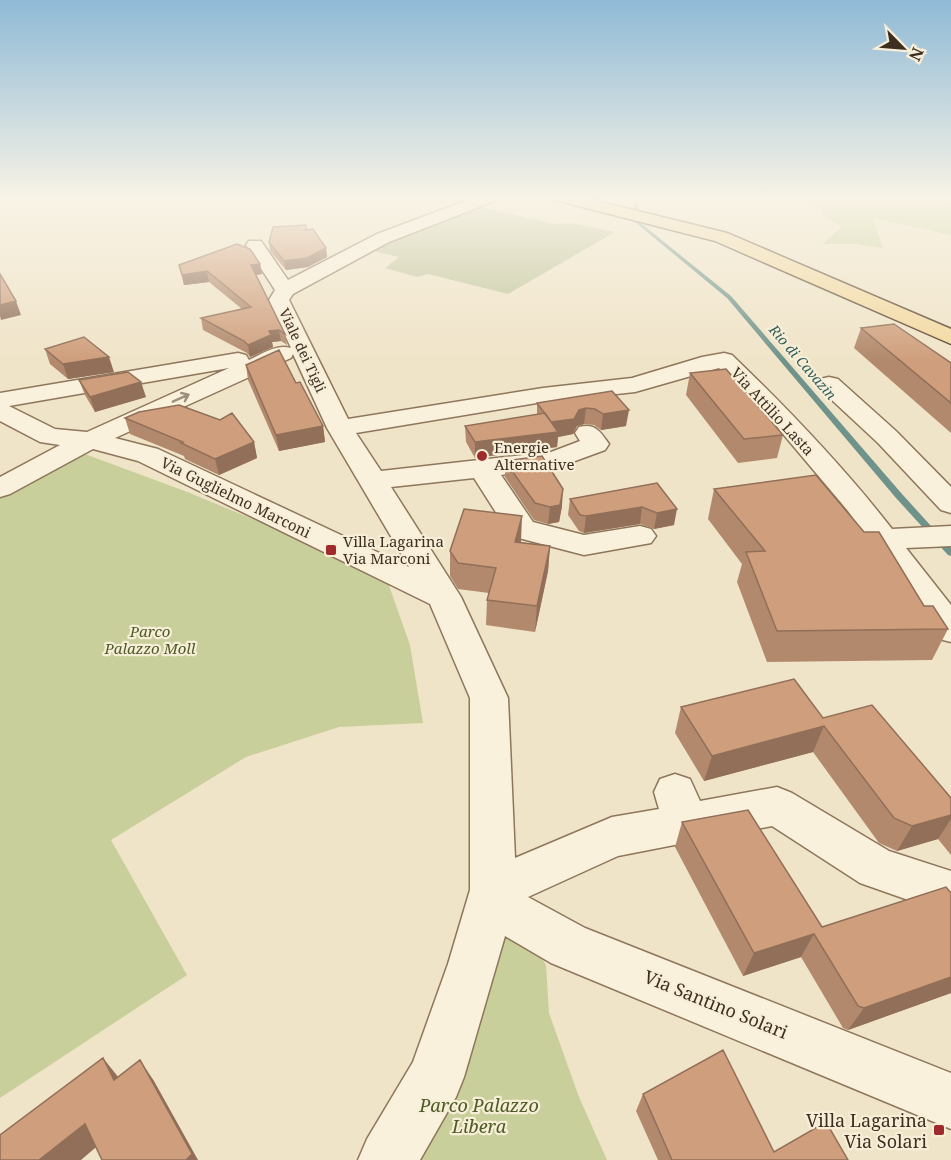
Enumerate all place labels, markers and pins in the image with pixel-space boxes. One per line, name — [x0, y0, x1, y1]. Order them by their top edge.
place label: Energie Alternative — [494, 437, 575, 474]
marker: Energie Alternative — [475, 449, 489, 463]
place label: Villa Lagarina Via Marconi — [343, 531, 444, 568]
marker: Villa Lagarina Via Marconi — [324, 543, 338, 557]
place label: Villa Lagarina Via Solari — [806, 1108, 927, 1153]
marker: Villa Lagarina Via Solari — [932, 1123, 946, 1137]

